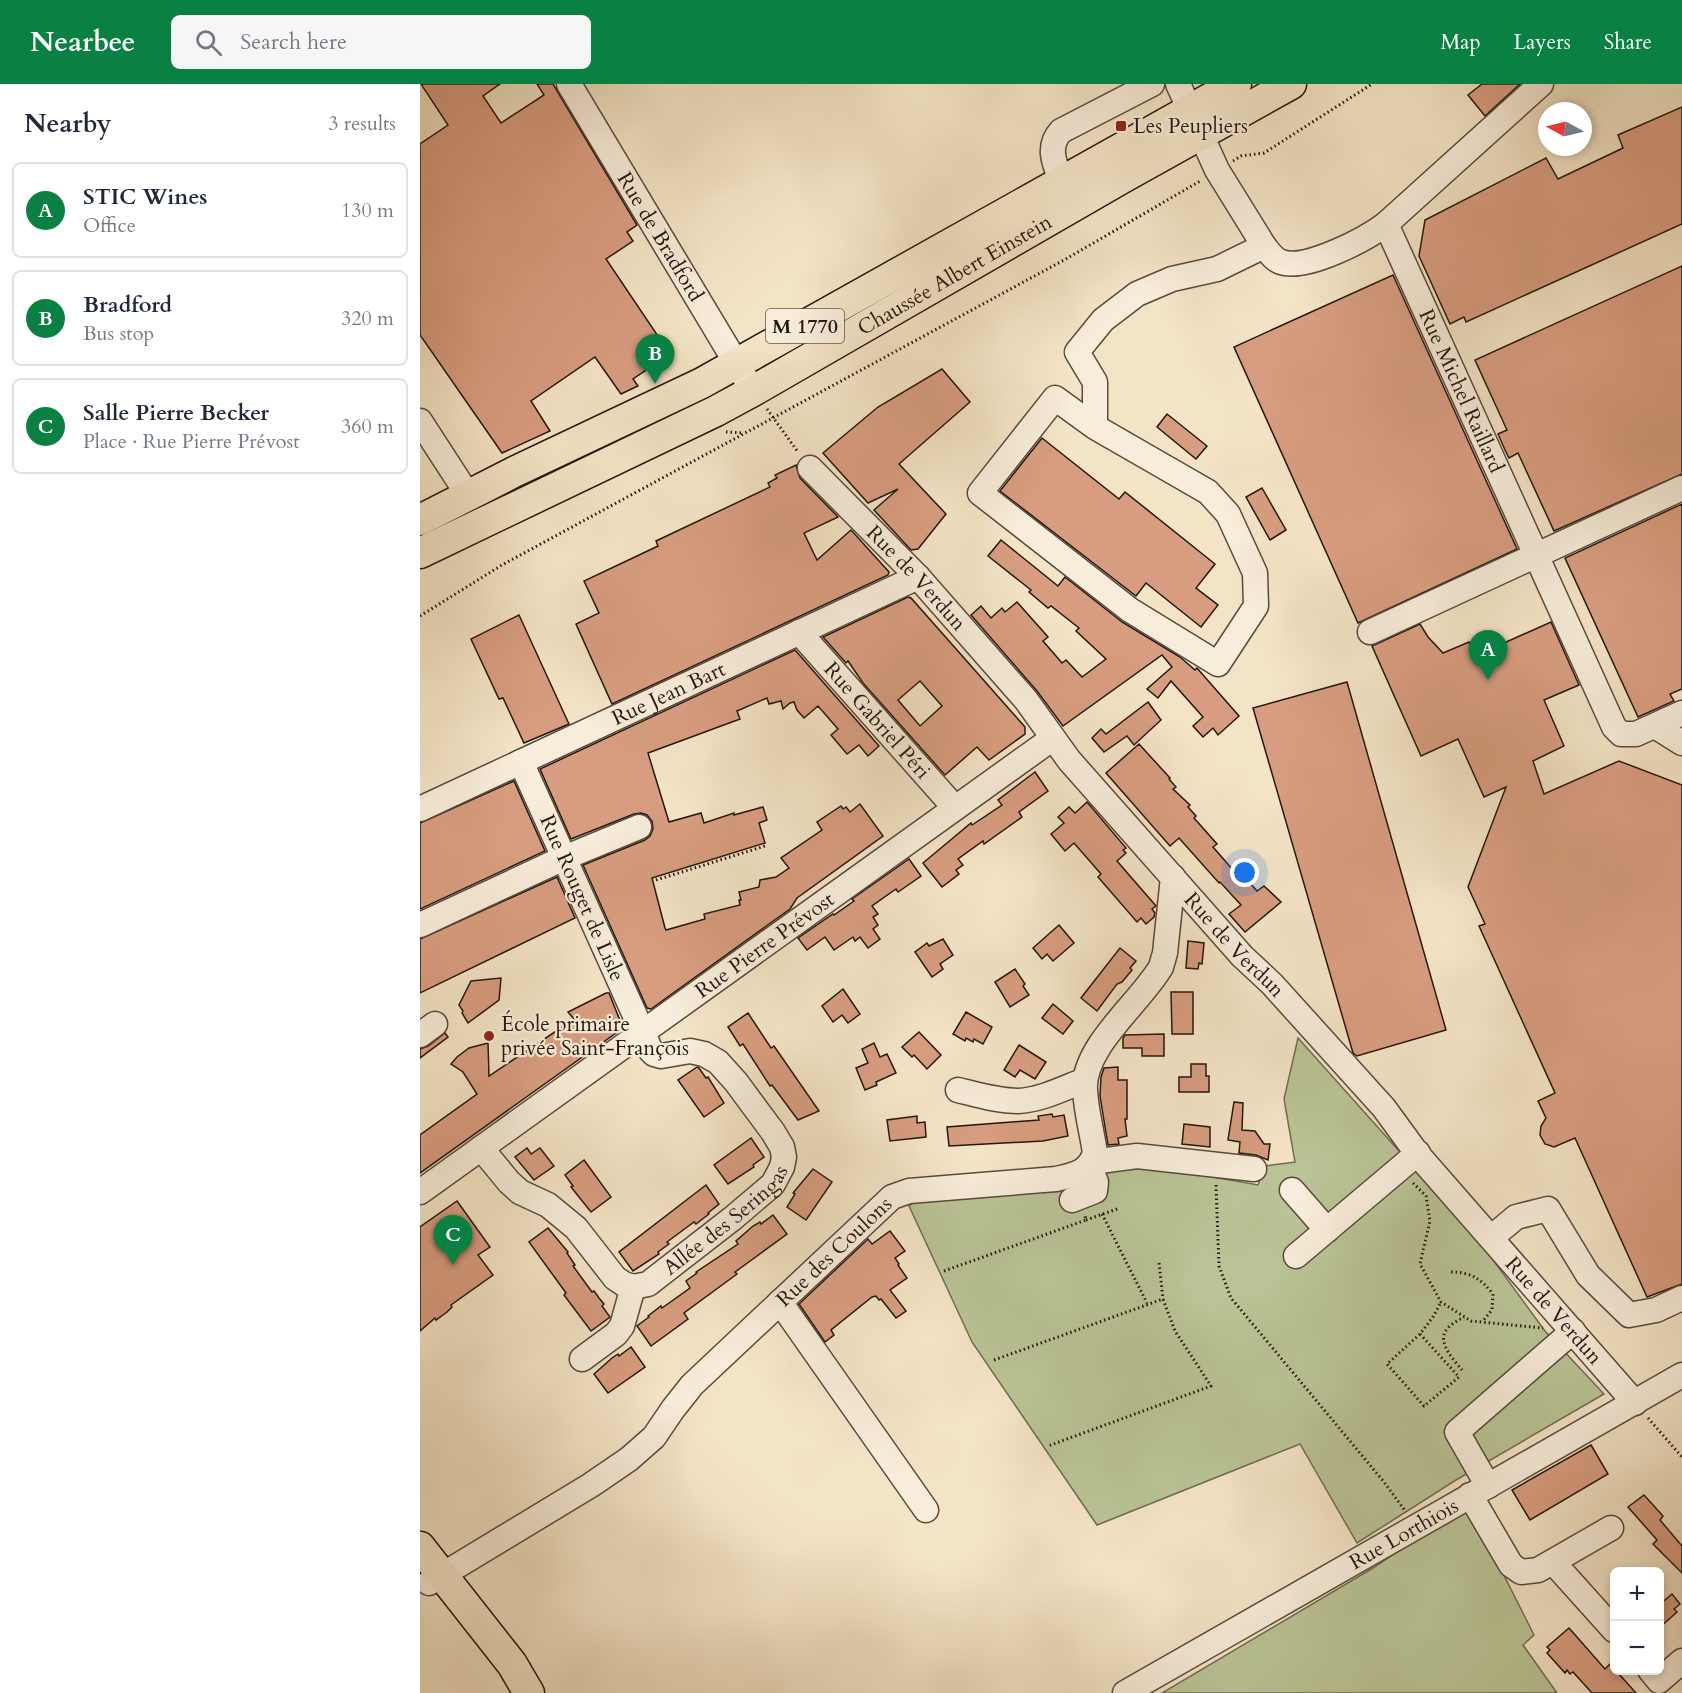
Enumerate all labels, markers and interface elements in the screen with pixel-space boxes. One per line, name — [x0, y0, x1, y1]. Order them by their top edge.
search box — [171, 15, 591, 69]
text: Nearbee — [30, 23, 135, 61]
icon: search — [192, 26, 225, 59]
text: Search here — [240, 27, 347, 57]
text: Map — [1441, 28, 1481, 57]
text: Layers — [1514, 28, 1571, 57]
text: Share — [1604, 28, 1652, 57]
north arrow — [1538, 102, 1592, 156]
text: Nearby — [24, 106, 112, 141]
text: 3 results — [328, 110, 396, 137]
place label: Les Peupliers — [1133, 112, 1248, 141]
marker: Les Peupliers — [1114, 119, 1128, 133]
street label: Rue de Bradford — [610, 166, 711, 307]
text: STIC Wines — [83, 182, 207, 212]
text: A — [38, 197, 53, 224]
text: 130 m — [341, 197, 394, 224]
street label: Chaussée Albert Einstein — [852, 207, 1057, 342]
text: Office — [83, 212, 136, 239]
text: Bradford — [83, 290, 172, 320]
street label: Rue Michel Raillard — [1412, 304, 1511, 477]
text: B — [38, 305, 53, 332]
text: 320 m — [341, 305, 394, 332]
road number: M 1770 — [766, 309, 844, 343]
text: Bus stop — [83, 320, 154, 347]
pin: B — [636, 334, 674, 384]
text: Salle Pierre Becker — [83, 398, 269, 428]
text: C — [38, 413, 53, 440]
text: 360 m — [341, 413, 394, 440]
text: Place · Rue Pierre Prévost — [83, 428, 300, 455]
street label: Rue de Verdun — [860, 519, 973, 637]
pin: A — [1468, 630, 1508, 680]
street label: Rue Jean Bart — [607, 654, 730, 732]
street label: Rue Gabriel Péri — [817, 655, 937, 785]
street label: Rue Rouget de Lisle — [532, 810, 632, 986]
your location — [1230, 858, 1259, 887]
street label: Rue Pierre Prévost — [689, 885, 840, 1005]
street label: Rue de Verdun — [1178, 886, 1292, 1003]
place label: École primaire privée Saint-François — [501, 1010, 689, 1063]
marker: École primaire privée Saint-François — [482, 1029, 496, 1043]
street label: Allée des Seringas — [657, 1160, 795, 1282]
street label: Rue des Coulons — [770, 1190, 898, 1313]
pin: C — [434, 1216, 472, 1265]
street label: Rue de Verdun — [1499, 1250, 1609, 1371]
street label: Rue Lorthiois — [1344, 1491, 1464, 1577]
map controls — [1610, 1567, 1664, 1675]
button: + — [1610, 1567, 1664, 1621]
button: − — [1610, 1621, 1664, 1675]

